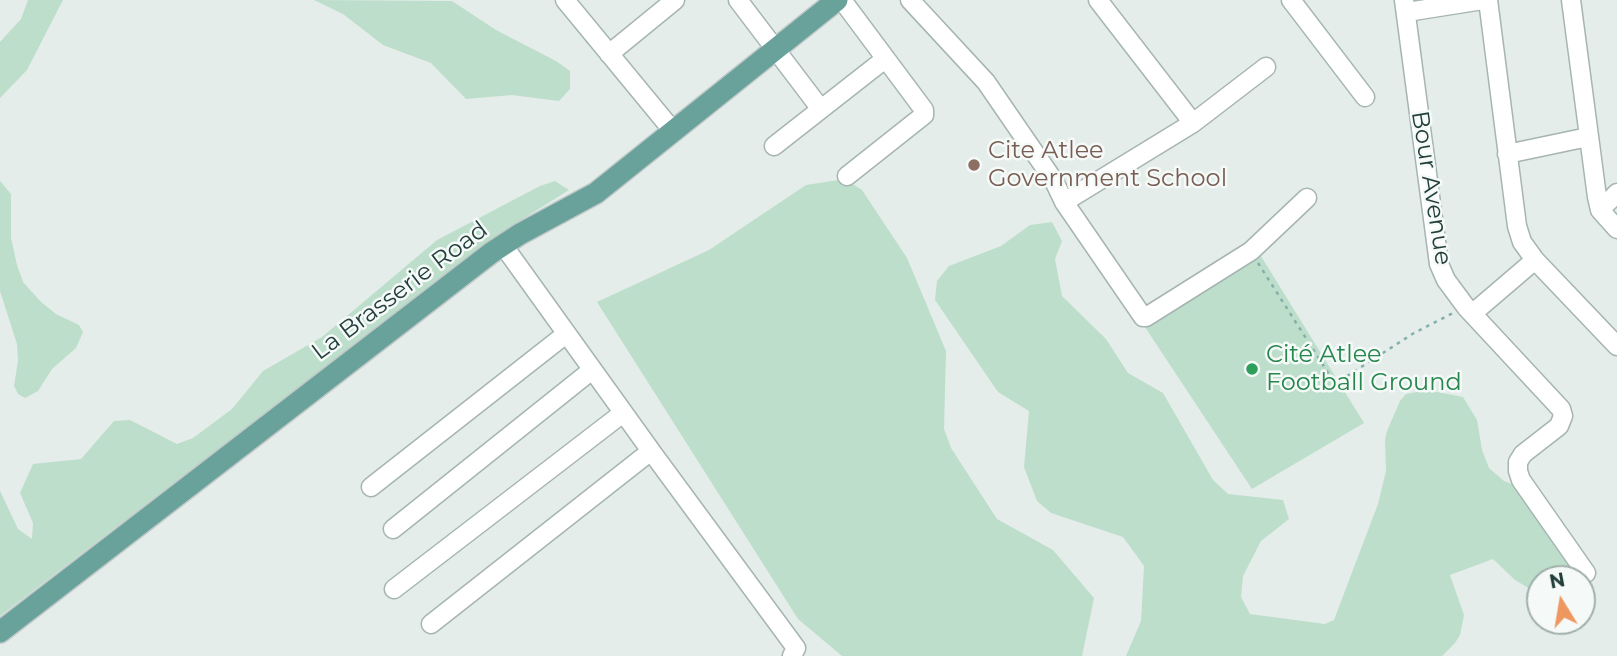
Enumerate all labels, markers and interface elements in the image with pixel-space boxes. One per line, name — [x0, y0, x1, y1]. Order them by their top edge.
street label: Bour Avenue — [1405, 109, 1457, 267]
place label: Cite Atlee Government School — [988, 137, 1227, 193]
marker: Cite Atlee Government School — [966, 157, 982, 173]
street label: La Brasserie Road — [306, 215, 494, 367]
place label: Cité Atlee Football Ground — [1266, 341, 1462, 397]
marker: Cité Atlee Football Ground — [1244, 361, 1260, 377]
north arrow — [1526, 565, 1596, 635]
text: N — [1548, 568, 1567, 594]

